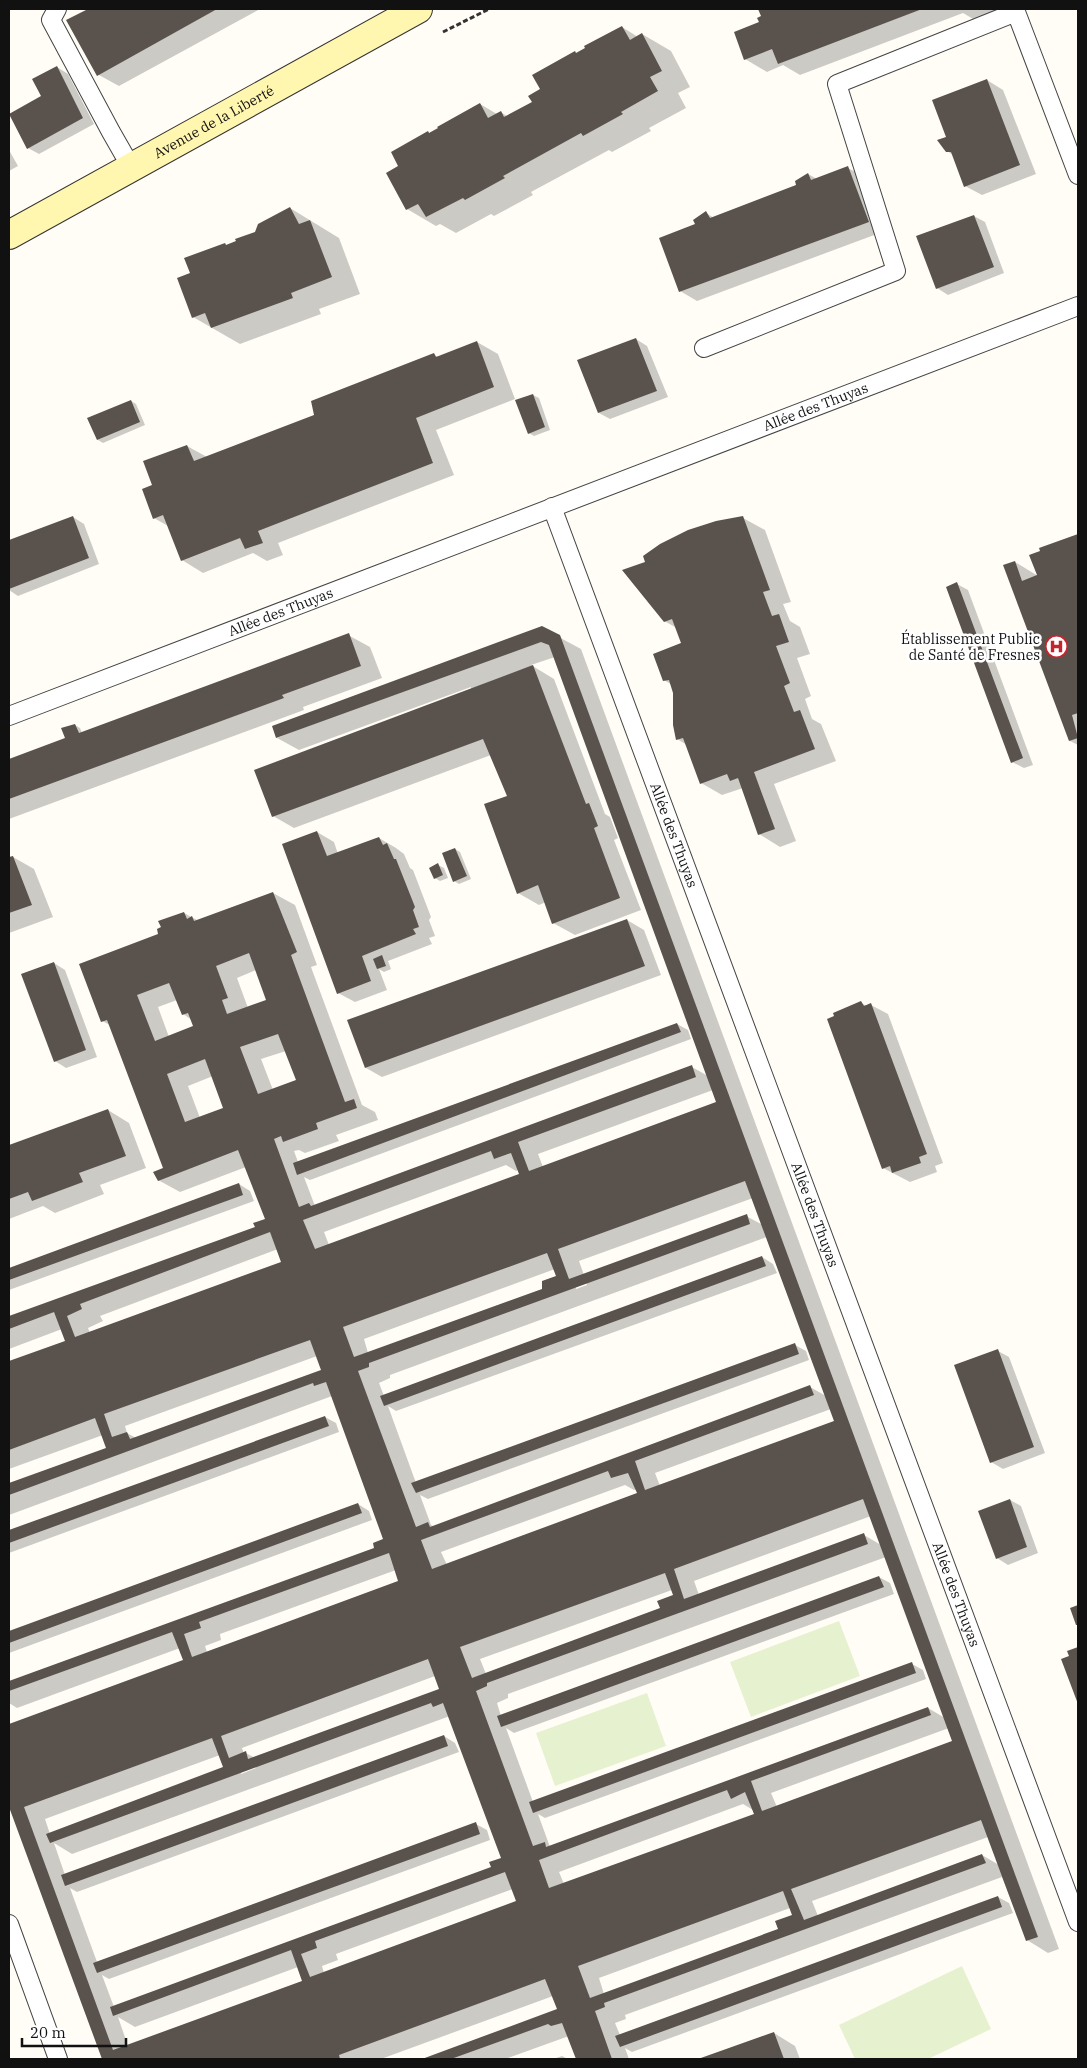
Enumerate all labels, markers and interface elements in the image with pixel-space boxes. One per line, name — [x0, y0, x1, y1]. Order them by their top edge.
street label: Avenue de la Liberté — [151, 81, 277, 162]
street label: Allée des Thuyas — [761, 378, 871, 435]
street label: Allée des Thuyas — [226, 584, 336, 640]
place label: Établissement Public de Santé de Fresnes — [901, 629, 1040, 664]
hospital icon: Établissement Public de Santé de Fresnes — [1044, 635, 1068, 659]
street label: Allée des Thuyas — [646, 780, 702, 890]
street label: Allée des Thuyas — [787, 1160, 843, 1270]
street label: Allée des Thuyas — [928, 1539, 984, 1649]
scale bar — [22, 2016, 126, 2048]
text: 20 m — [30, 2023, 66, 2042]

